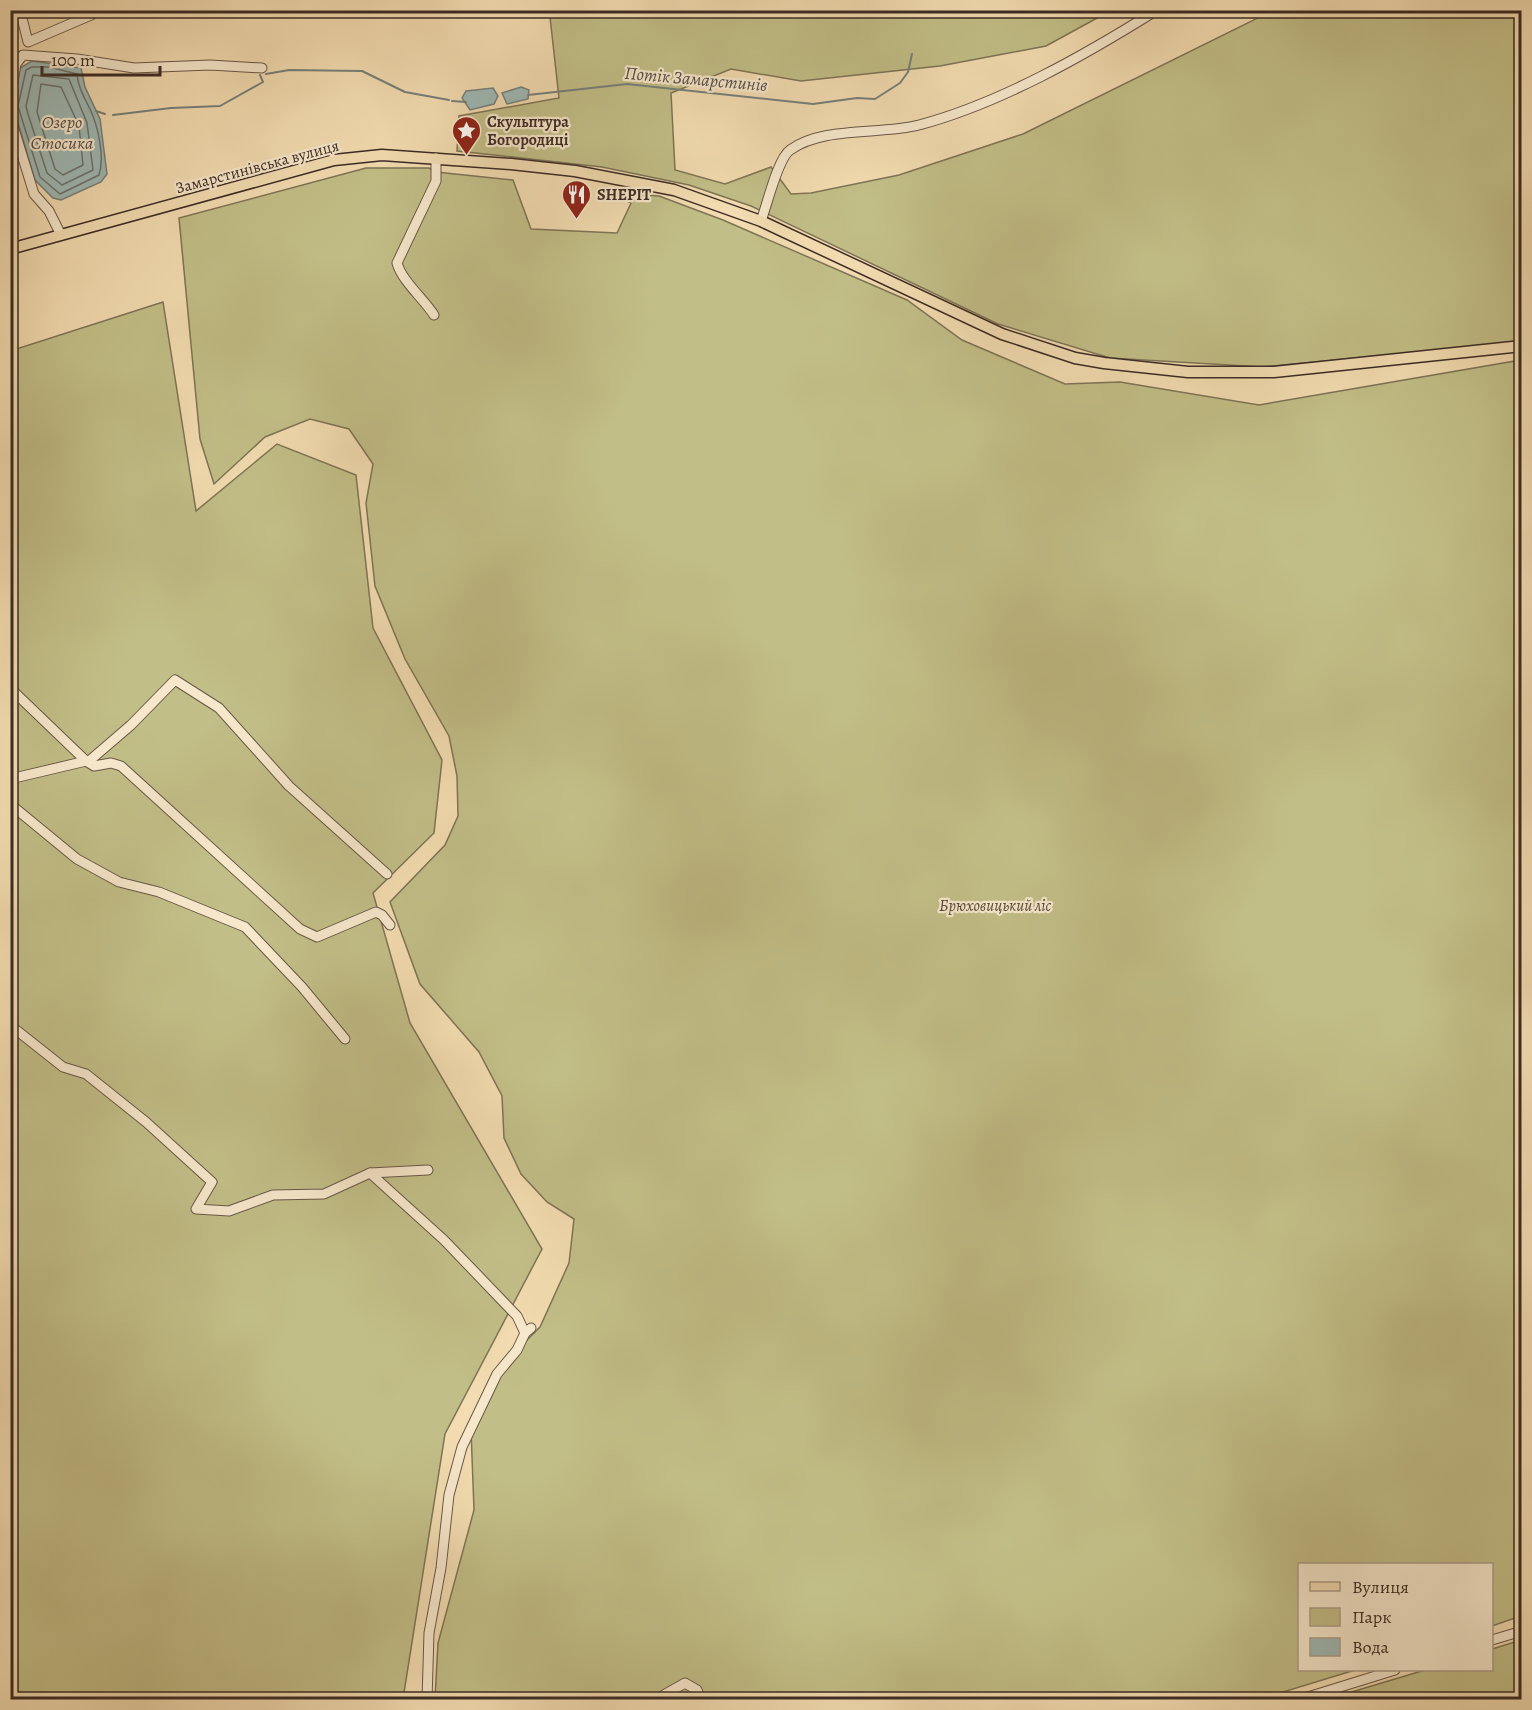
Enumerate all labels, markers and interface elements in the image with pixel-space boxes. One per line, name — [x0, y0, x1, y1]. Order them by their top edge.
scale bar — [42, 39, 160, 77]
text: 100 m — [51, 48, 95, 72]
water label: Потік Замарстинів — [623, 61, 769, 97]
water label: Озеро Стосика — [31, 110, 93, 155]
place label: Скульптура Богородиці — [487, 111, 569, 151]
place icon: Скульптура Богородиці — [450, 114, 482, 156]
street label: Замарстинівська вулиця — [173, 134, 342, 199]
restaurant icon: SHEPIT — [560, 178, 592, 220]
place label: SHEPIT — [597, 184, 651, 206]
park label: Брюховицький ліс — [939, 895, 1051, 917]
legend — [1298, 1563, 1493, 1671]
text: Вулиця — [1352, 1575, 1409, 1599]
text: Парк — [1352, 1605, 1392, 1629]
text: Вода — [1352, 1635, 1390, 1659]

